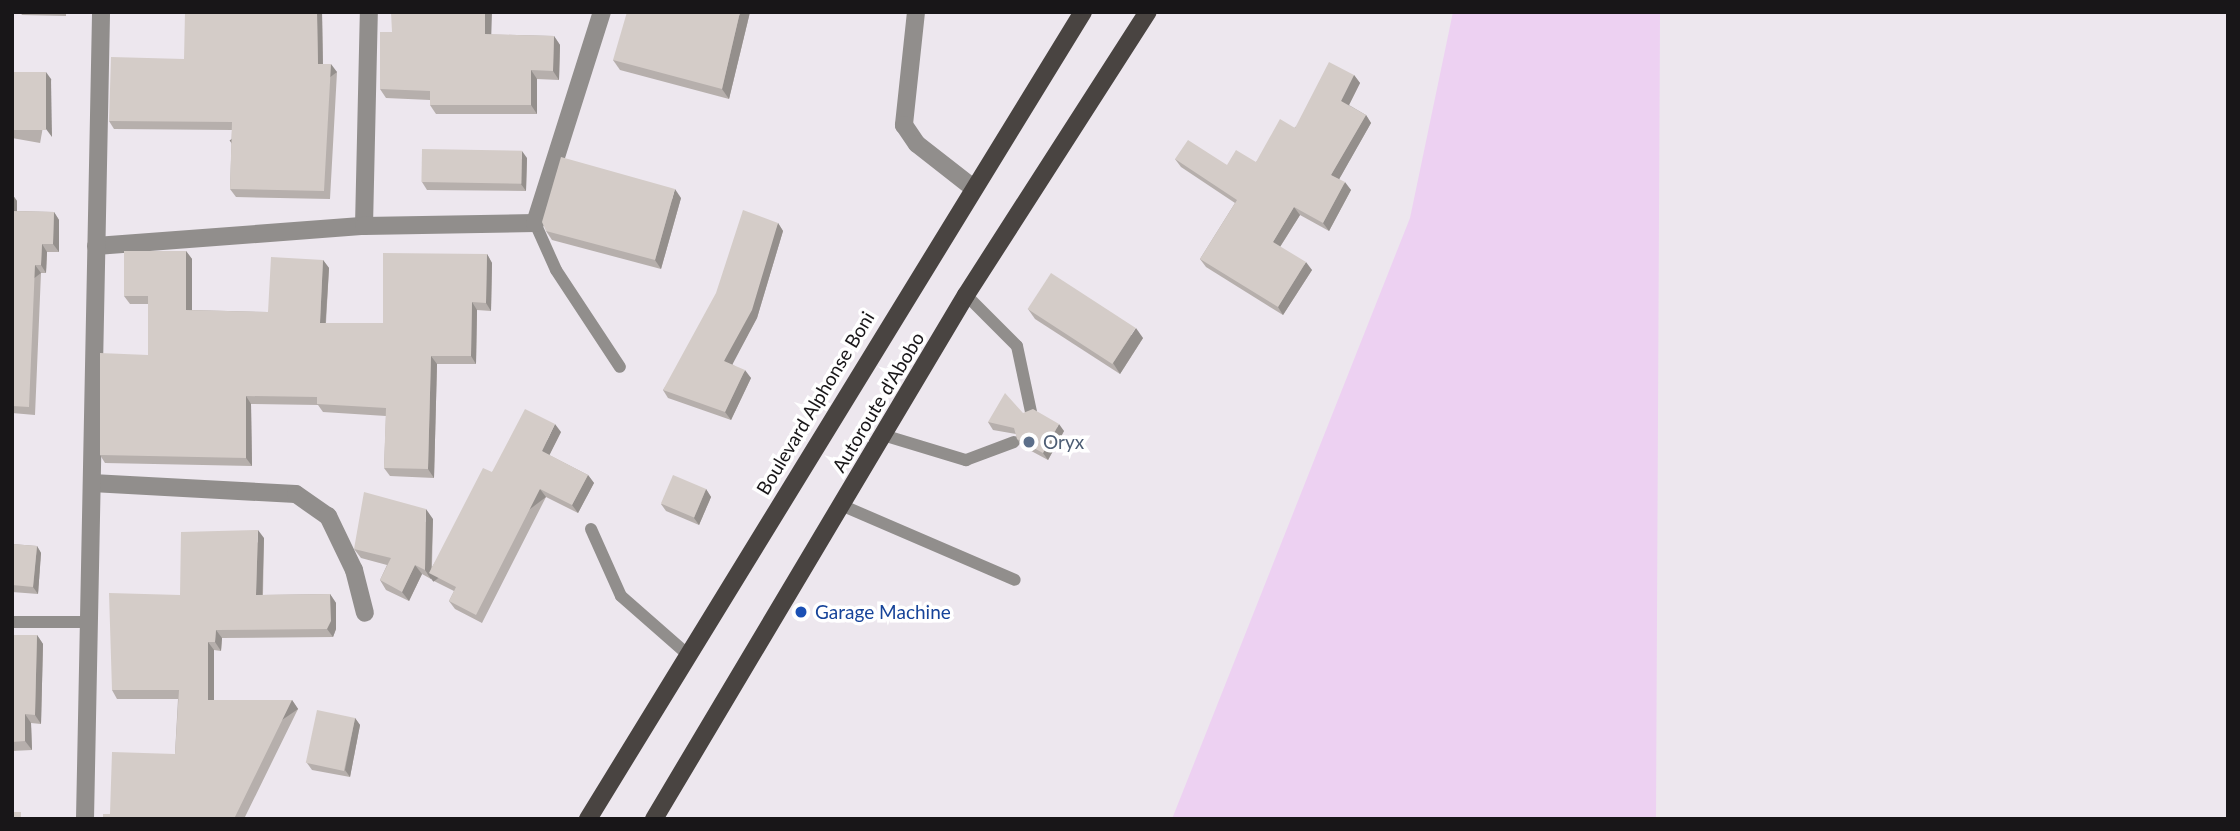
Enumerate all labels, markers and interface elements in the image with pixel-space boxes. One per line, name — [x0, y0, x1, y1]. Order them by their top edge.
street label: Boulevard Alphonse Boni — [751, 307, 879, 499]
street label: Autoroute d'Abobo — [827, 328, 929, 476]
place label: Oryx — [1043, 431, 1084, 453]
marker: Oryx — [1021, 434, 1037, 450]
place label: Garage Machine — [815, 601, 951, 623]
marker: Garage Machine — [793, 604, 809, 620]

